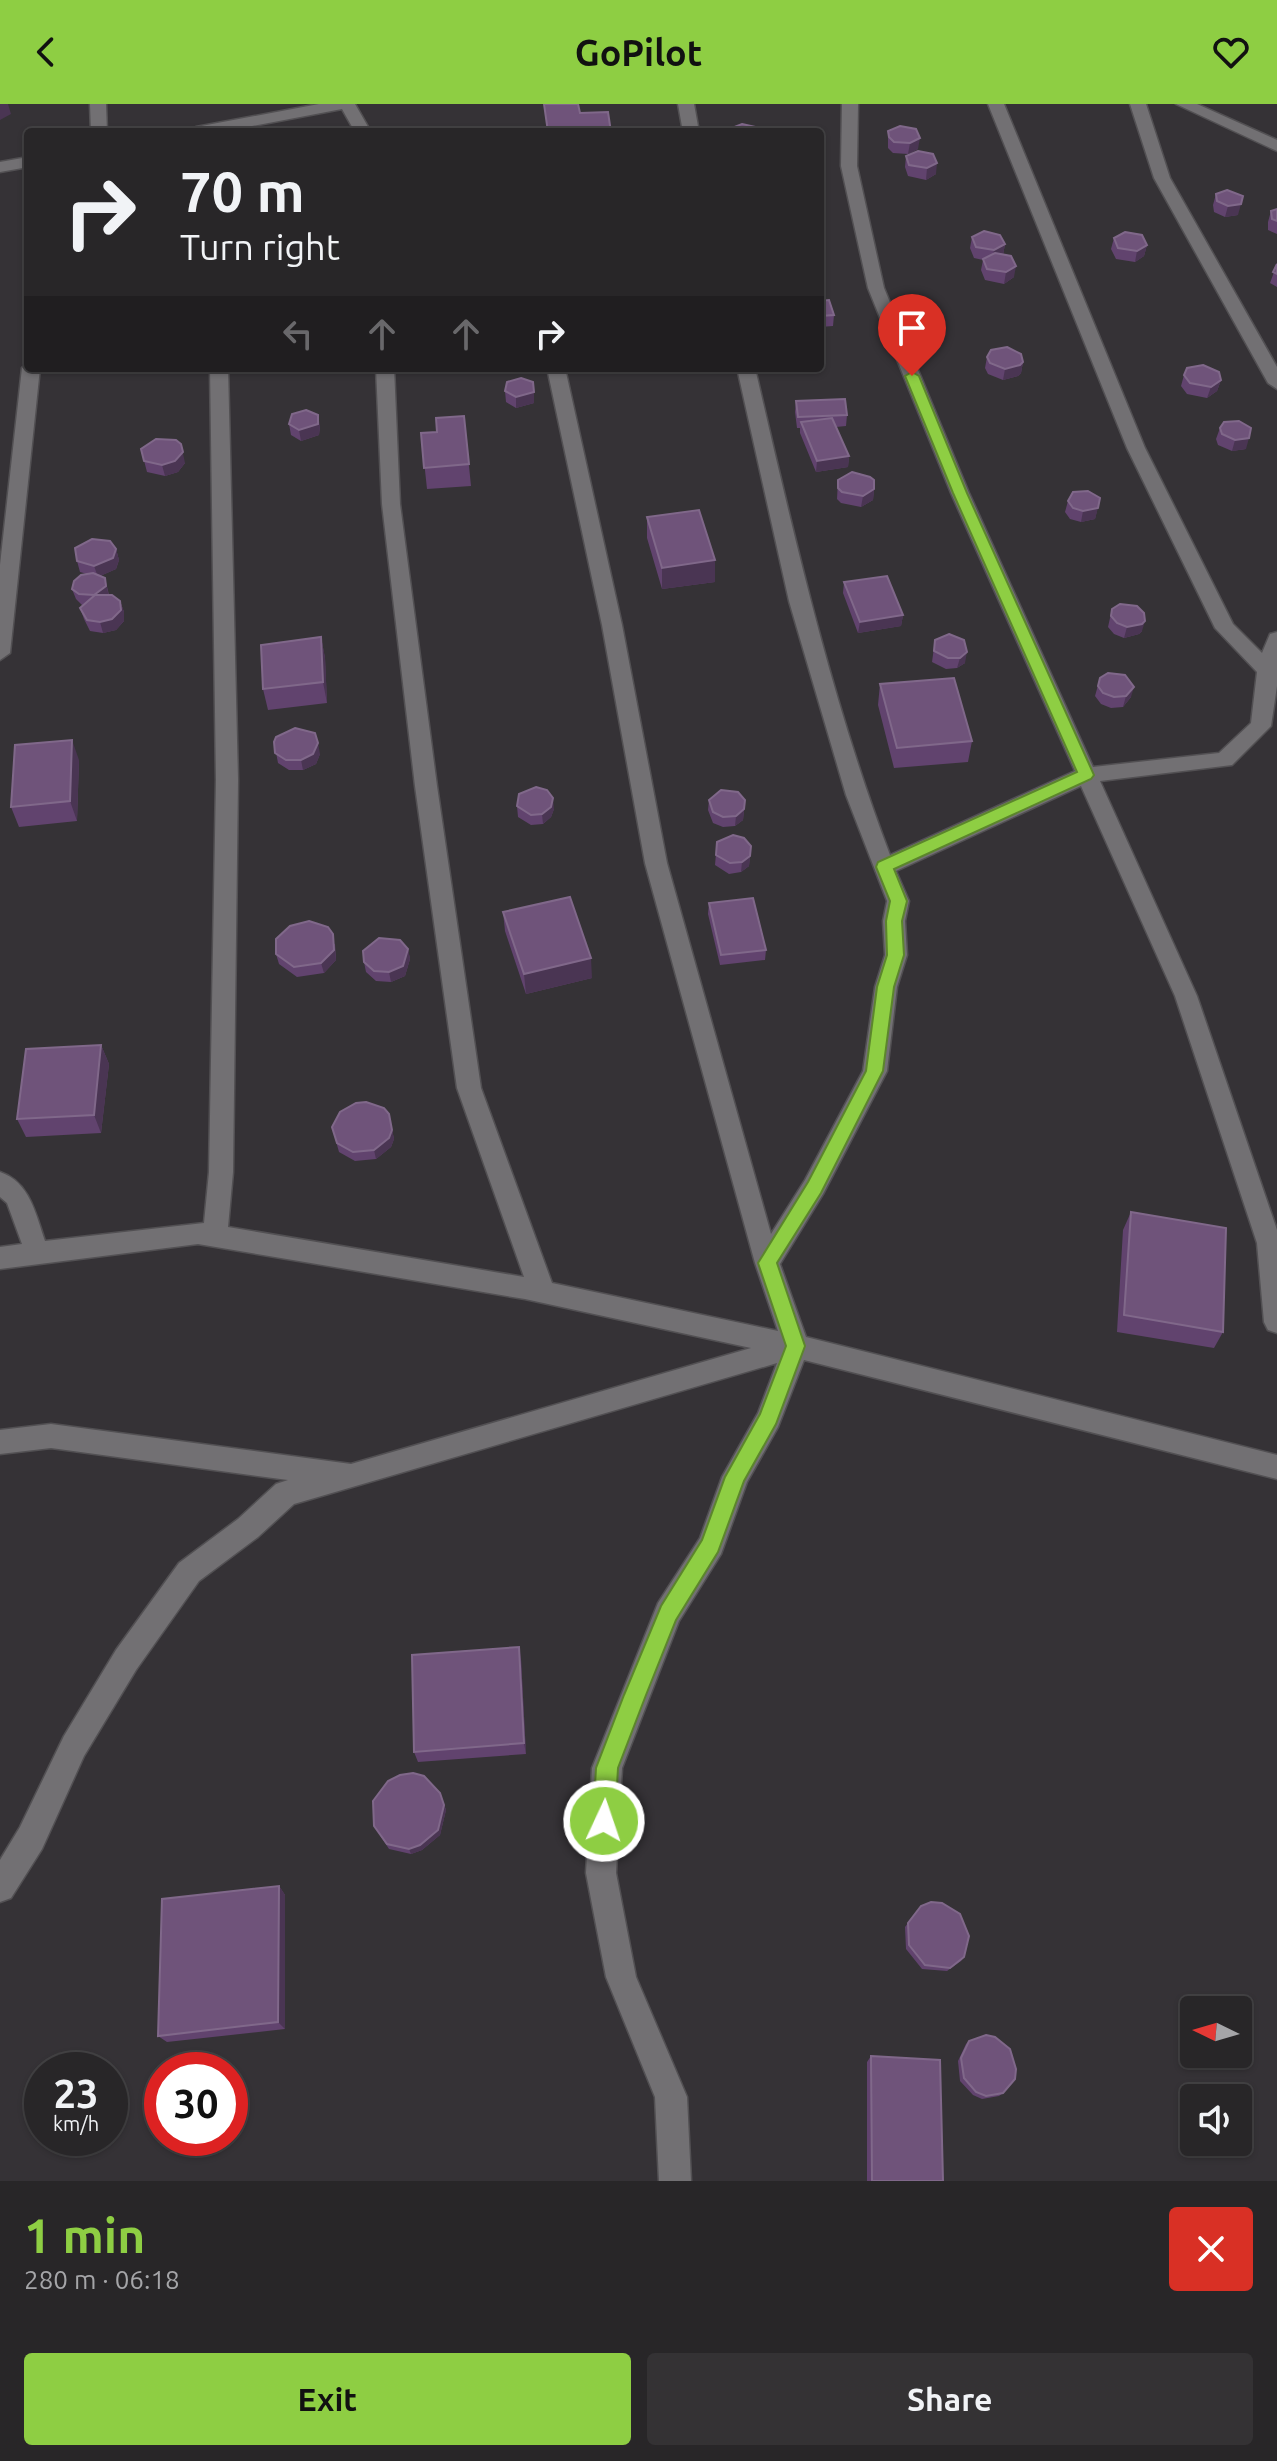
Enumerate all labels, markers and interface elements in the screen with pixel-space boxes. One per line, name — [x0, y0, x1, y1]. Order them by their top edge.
icon: back — [24, 30, 68, 74]
icon: heart — [1209, 30, 1253, 74]
text: GoPilot — [575, 32, 702, 73]
icon: right — [48, 160, 152, 264]
text: 70 m — [180, 160, 305, 223]
text: Turn right — [180, 226, 340, 267]
pin — [878, 294, 946, 376]
icon: arrive — [890, 306, 934, 350]
icon: left — [276, 312, 320, 356]
icon: ahead — [360, 312, 404, 356]
icon: ahead — [444, 312, 488, 356]
icon: right — [528, 312, 572, 356]
position arrow — [562, 1779, 646, 1863]
north arrow — [1180, 1996, 1252, 2068]
map controls — [1180, 1996, 1252, 2156]
speed limit sign: 30 — [144, 2052, 248, 2156]
text: 23 — [53, 2071, 99, 2116]
button: sound — [1180, 2084, 1252, 2156]
text: km/h — [53, 2112, 99, 2135]
button: close — [1169, 2207, 1253, 2291]
text: 1 min — [24, 2208, 145, 2262]
text: 280 m · 06:18 — [24, 2265, 180, 2294]
button: Exit — [24, 2353, 631, 2445]
button: Share — [647, 2353, 1253, 2445]

